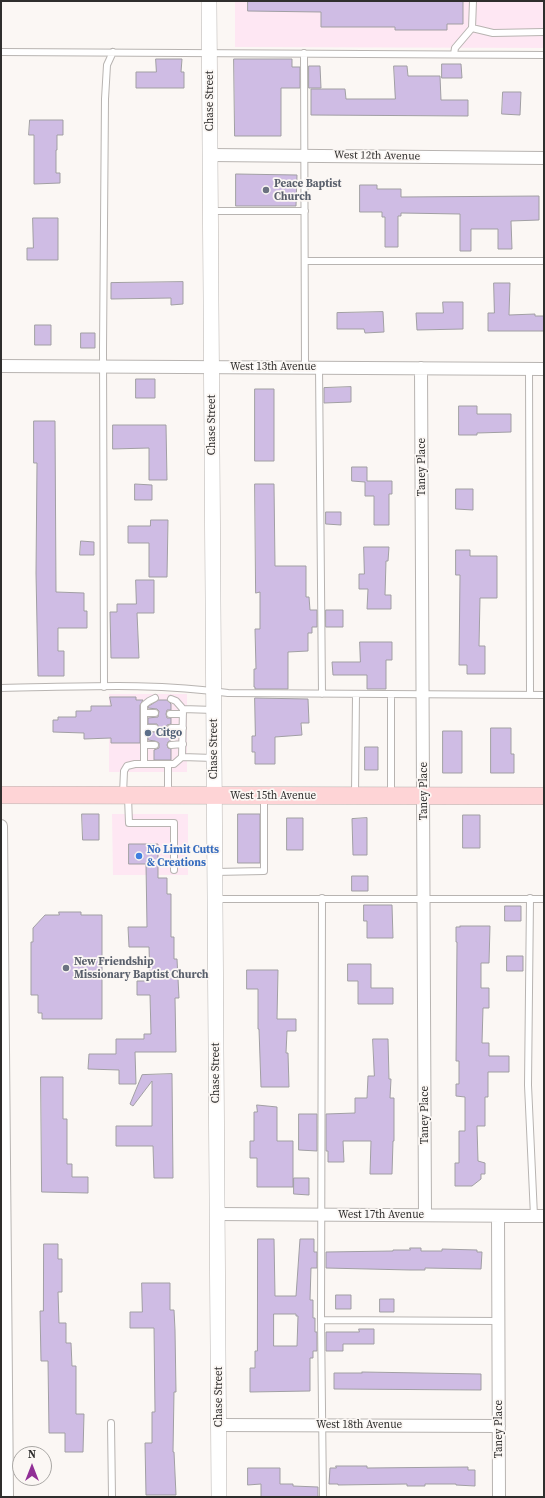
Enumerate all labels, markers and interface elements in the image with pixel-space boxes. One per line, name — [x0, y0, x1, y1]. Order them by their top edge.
street label: Chase Street — [203, 71, 217, 131]
street label: West 12th Avenue — [334, 149, 420, 163]
place label: Peace Baptist Church — [274, 177, 342, 203]
marker: Peace Baptist Church — [261, 185, 271, 195]
street label: West 13th Avenue — [230, 360, 316, 374]
street label: Chase Street — [205, 395, 219, 455]
street label: Taney Place — [415, 438, 429, 496]
street label: Chase Street — [207, 719, 221, 779]
place label: Citgo — [156, 726, 182, 740]
marker: Citgo — [143, 728, 153, 738]
street label: Taney Place — [417, 762, 431, 820]
street label: West 15th Avenue — [230, 789, 316, 803]
place label: No Limit Cutts & Creations — [147, 843, 219, 869]
marker: No Limit Cutts & Creations — [134, 851, 144, 861]
place label: New Friendship Missionary Baptist Church — [74, 955, 209, 981]
marker: New Friendship Missionary Baptist Church — [61, 963, 71, 973]
street label: Chase Street — [209, 1043, 223, 1103]
street label: Taney Place — [418, 1086, 432, 1144]
street label: West 17th Avenue — [338, 1208, 424, 1222]
street label: Chase Street — [212, 1367, 226, 1427]
street label: Taney Place — [492, 1400, 506, 1458]
street label: West 18th Avenue — [316, 1418, 402, 1432]
north arrow — [12, 1446, 52, 1486]
text: N — [28, 1447, 36, 1462]

